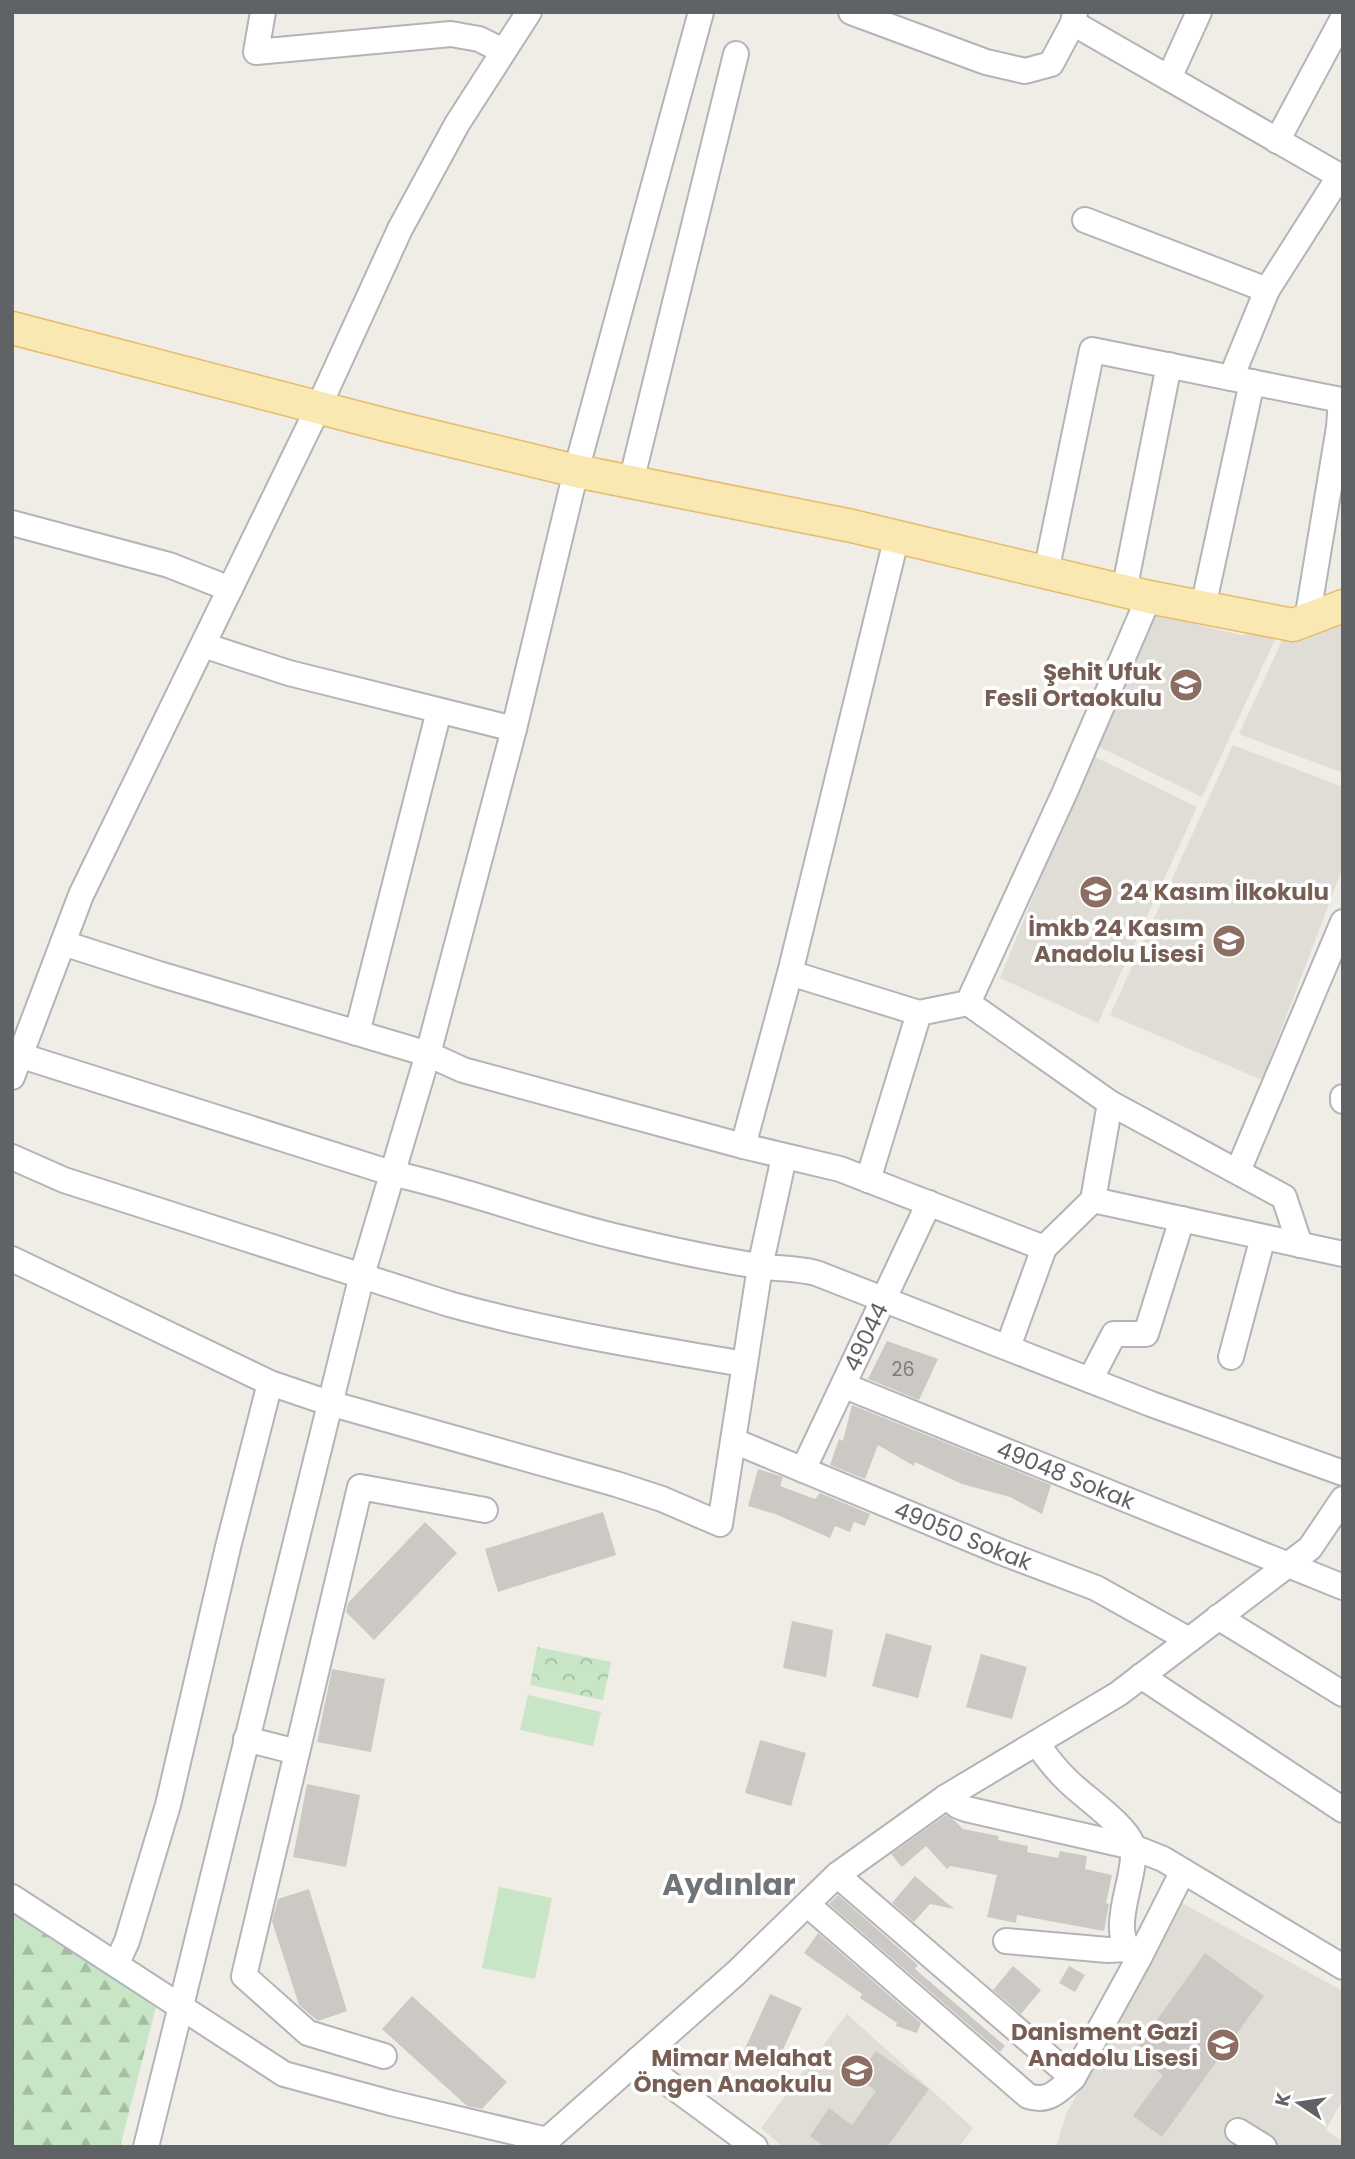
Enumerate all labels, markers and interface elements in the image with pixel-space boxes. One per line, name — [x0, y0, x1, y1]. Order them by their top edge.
place label: Şehit Ufuk Fesli Ortaokulu — [984, 656, 1163, 714]
school or university icon: Şehit Ufuk Fesli Ortaokulu — [1167, 666, 1205, 704]
school or university icon: 24 Kasım İlkokulu — [1077, 873, 1115, 911]
place label: 24 Kasım İlkokulu — [1120, 876, 1329, 908]
place label: İmkb 24 Kasım Anadolu Lisesi — [1028, 912, 1204, 970]
school or university icon: İmkb 24 Kasım Anadolu Lisesi — [1210, 922, 1248, 960]
street label: 49044 — [836, 1298, 896, 1377]
house number: 26 — [892, 1356, 915, 1383]
street label: 49048 Sokak — [992, 1433, 1140, 1517]
street label: 49050 Sokak — [889, 1493, 1037, 1578]
district label: Aydınlar — [662, 1863, 796, 1906]
place label: Danisment Gazi Anadolu Lisesi — [1011, 2016, 1198, 2074]
school or university icon: Danisment Gazi Anadolu Lisesi — [1204, 2026, 1242, 2064]
place label: Mimar Melahat Öngen Anaokulu — [634, 2042, 832, 2100]
school or university icon: Mimar Melahat Öngen Anaokulu — [838, 2052, 876, 2090]
north arrow — [1264, 2068, 1334, 2138]
text: K — [1268, 2090, 1298, 2109]

